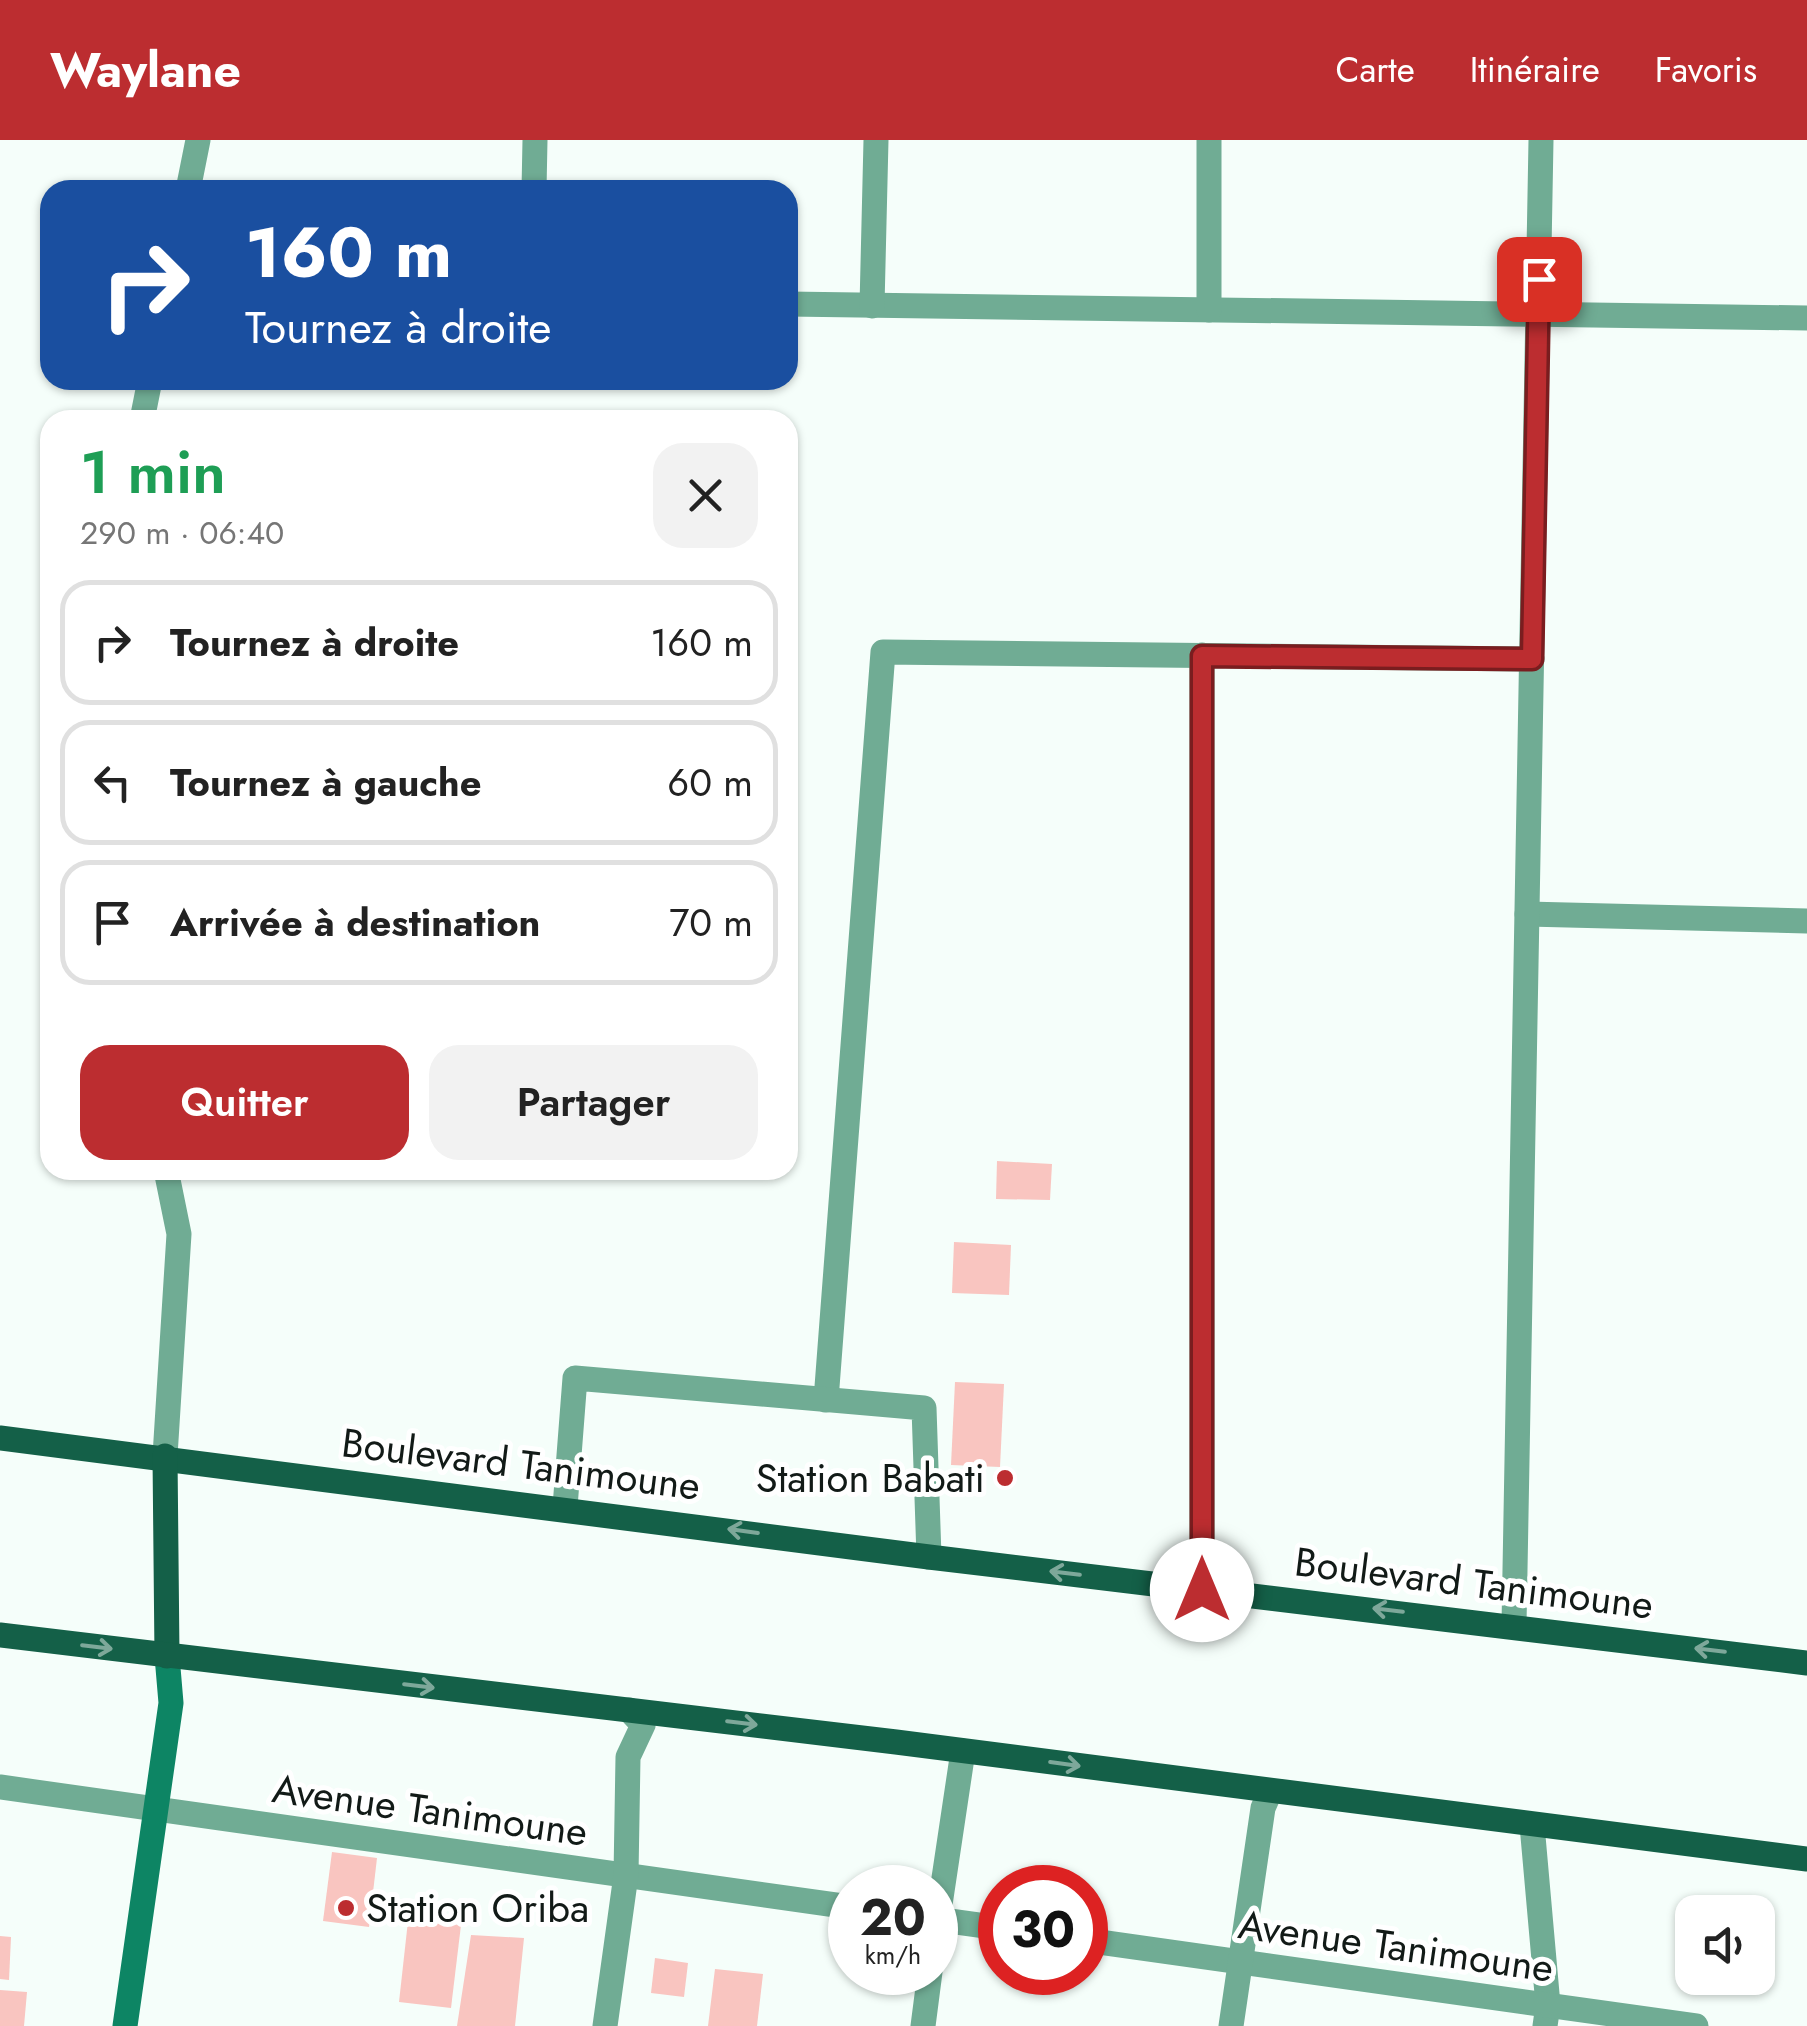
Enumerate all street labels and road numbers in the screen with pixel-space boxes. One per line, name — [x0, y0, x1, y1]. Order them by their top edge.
street label: Boulevard Tanimoune — [339, 1413, 703, 1515]
street label: Boulevard Tanimoune — [1292, 1532, 1656, 1634]
street label: Avenue Tanimoune — [269, 1759, 591, 1861]
street label: Avenue Tanimoune — [1235, 1895, 1557, 1997]

